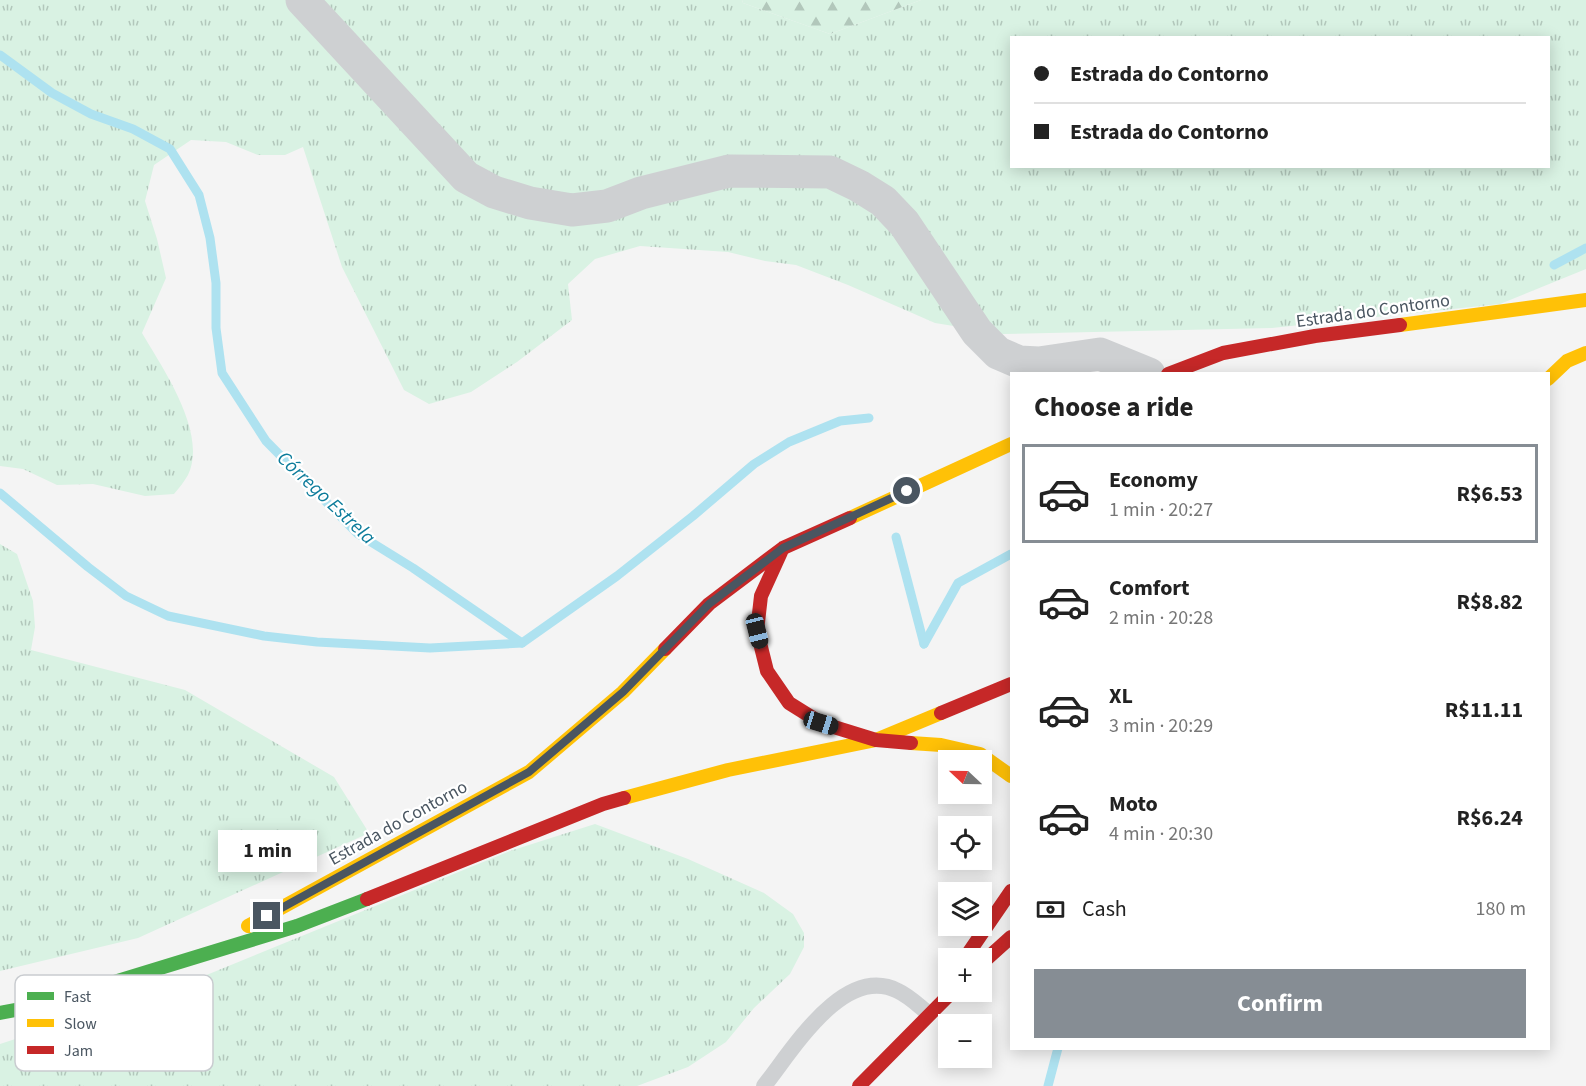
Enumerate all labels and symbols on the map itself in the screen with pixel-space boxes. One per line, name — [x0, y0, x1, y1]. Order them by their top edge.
street label: Estrada do Contorno — [1295, 288, 1451, 334]
water label: Córrego Estrela — [270, 445, 382, 551]
route start — [893, 477, 920, 504]
car — [744, 611, 770, 651]
car — [801, 709, 841, 737]
north arrow — [938, 750, 992, 804]
street label: Estrada do Contorno — [324, 774, 472, 872]
callout: 1 min — [218, 829, 316, 871]
route end — [253, 902, 280, 929]
legend — [15, 975, 213, 1071]
text: Fast — [64, 986, 92, 1008]
text: Slow — [64, 1013, 97, 1035]
text: Jam — [64, 1040, 93, 1062]

